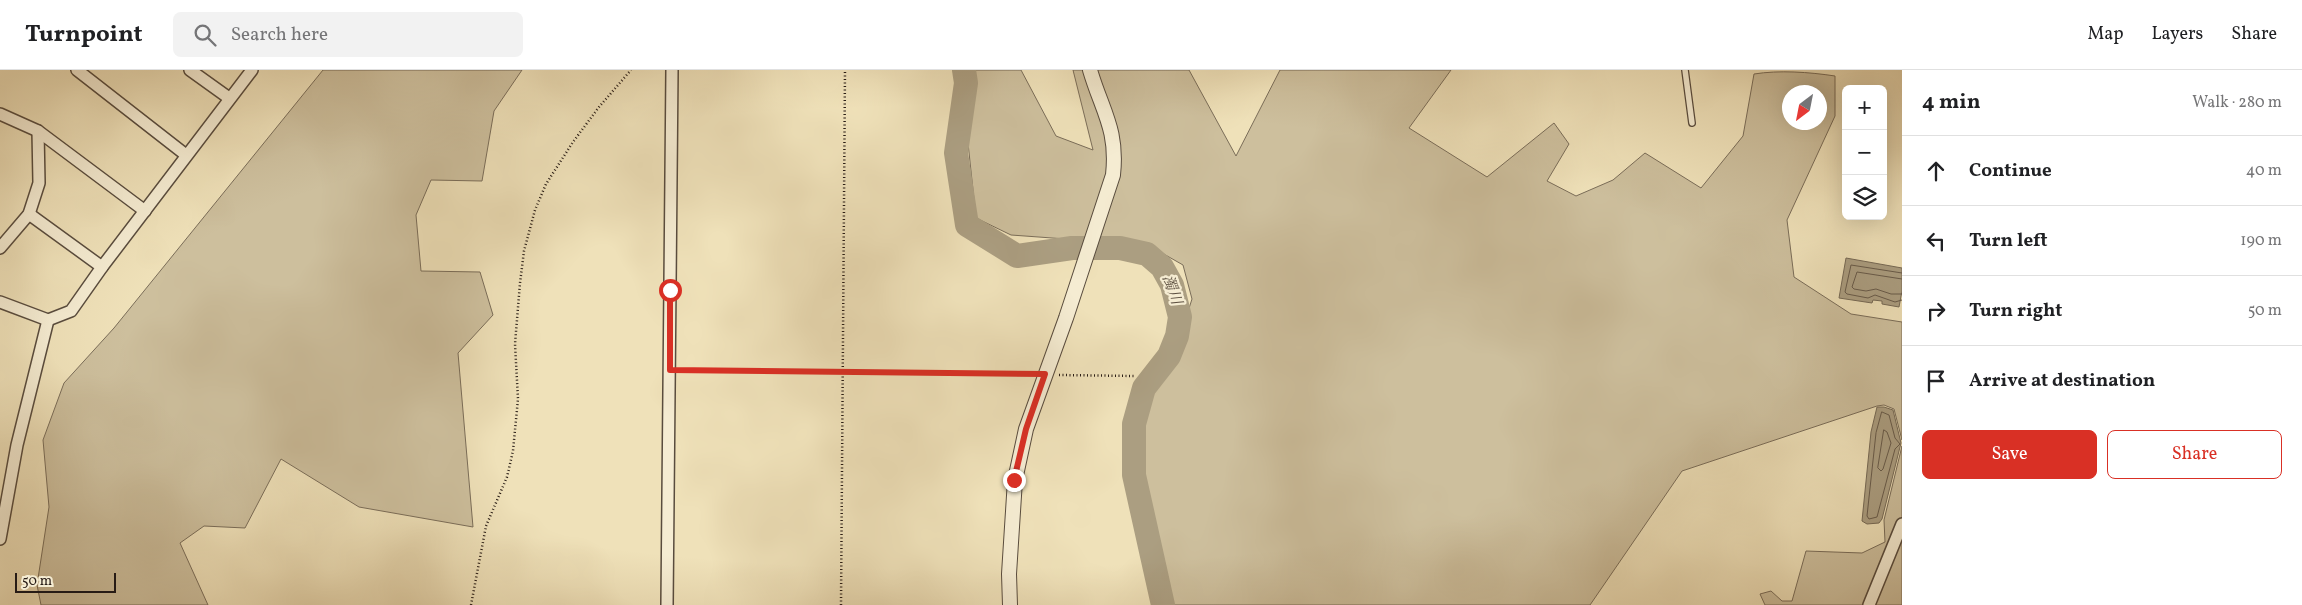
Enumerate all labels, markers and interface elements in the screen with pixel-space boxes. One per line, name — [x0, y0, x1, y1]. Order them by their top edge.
search box — [173, 12, 523, 57]
text: Turnpoint — [25, 18, 143, 52]
icon: search — [191, 21, 219, 49]
text: Search here — [231, 22, 328, 48]
text: Map — [2087, 22, 2123, 47]
text: Layers — [2151, 22, 2203, 47]
text: Share — [2231, 22, 2277, 47]
north arrow — [1782, 85, 1827, 130]
map controls — [1842, 85, 1887, 220]
button: + — [1842, 85, 1887, 130]
text: 4 min — [1922, 88, 1981, 117]
text: Walk · 280 m — [2192, 92, 2282, 114]
button: − — [1842, 130, 1887, 175]
icon: ahead — [1922, 157, 1950, 185]
text: Continue — [1969, 158, 2052, 184]
text: 40 m — [2246, 160, 2282, 182]
button: layers — [1842, 175, 1887, 220]
icon: left — [1922, 227, 1950, 255]
text: Turn left — [1969, 228, 2048, 254]
text: 190 m — [2240, 230, 2282, 252]
water label: 濁川 — [1156, 272, 1187, 310]
route start — [659, 279, 682, 302]
icon: right — [1922, 297, 1950, 325]
text: Turn right — [1969, 298, 2062, 324]
text: 50 m — [2248, 300, 2282, 322]
icon: arrive — [1922, 367, 1950, 395]
text: Arrive at destination — [1969, 368, 2155, 394]
button: Save — [1922, 430, 2097, 479]
button: Share — [2107, 430, 2282, 479]
route end — [1003, 469, 1026, 492]
scale bar — [15, 570, 116, 593]
text: 50 m — [22, 572, 52, 591]

